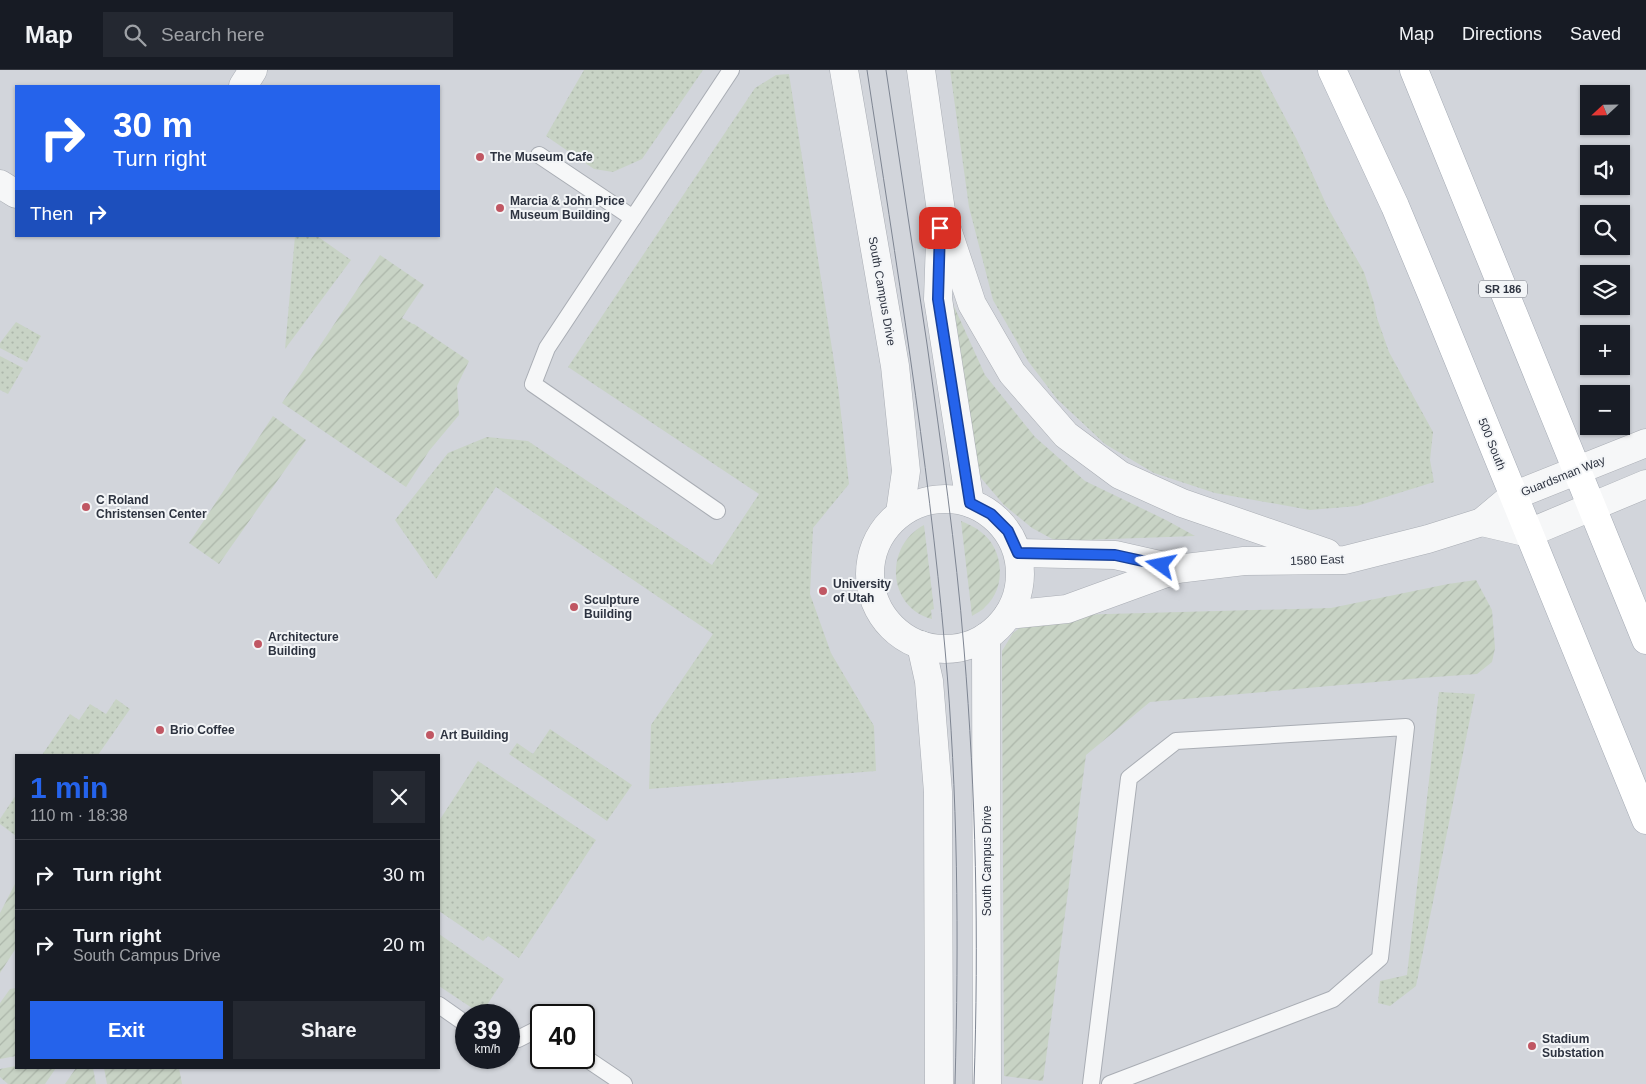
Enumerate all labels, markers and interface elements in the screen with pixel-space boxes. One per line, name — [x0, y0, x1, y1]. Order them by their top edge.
search box — [103, 12, 453, 57]
text: Map — [25, 21, 73, 48]
icon: search — [121, 21, 149, 49]
text: Search here — [161, 24, 265, 45]
text: Map — [1399, 24, 1434, 44]
text: Directions — [1462, 24, 1542, 44]
text: Saved — [1570, 24, 1621, 44]
north arrow — [1580, 85, 1630, 135]
map controls — [1580, 85, 1630, 435]
icon: right — [30, 105, 95, 170]
text: 30 m — [113, 105, 193, 144]
button: sound — [1580, 145, 1630, 195]
text: Turn right — [113, 146, 206, 171]
place label: The Museum Cafe — [490, 150, 593, 164]
marker: The Museum Cafe — [474, 151, 486, 163]
place label: Marcia & John Price Museum Building — [510, 194, 625, 222]
icon: right — [83, 200, 111, 228]
marker: Marcia & John Price Museum Building — [494, 202, 506, 214]
text: Then — [30, 203, 73, 224]
button: search — [1580, 205, 1630, 255]
pin — [919, 207, 961, 249]
icon: arrive — [926, 214, 954, 242]
street label: South Campus Drive — [865, 235, 899, 347]
button: layers — [1580, 265, 1630, 315]
road number: SR 186 — [1479, 280, 1527, 298]
button: + — [1580, 325, 1630, 375]
button: − — [1580, 385, 1630, 435]
street label: 500 South — [1475, 416, 1509, 472]
street label: Guardsman Way — [1519, 453, 1607, 499]
place label: C Roland Christensen Center — [96, 493, 207, 521]
marker: C Roland Christensen Center — [80, 501, 92, 513]
position arrow — [1134, 538, 1186, 590]
street label: 1580 East — [1290, 552, 1345, 568]
place label: University of Utah — [833, 577, 891, 605]
marker: University of Utah — [817, 585, 829, 597]
place label: Sculpture Building — [584, 593, 640, 621]
marker: Sculpture Building — [568, 601, 580, 613]
place label: Architecture Building — [268, 630, 339, 658]
marker: Architecture Building — [252, 638, 264, 650]
place label: Brio Coffee — [170, 723, 235, 737]
marker: Brio Coffee — [154, 724, 166, 736]
place label: Art Building — [440, 728, 509, 742]
marker: Art Building — [424, 729, 436, 741]
text: 1 min — [30, 771, 108, 804]
button: close — [373, 771, 425, 823]
street label: South Campus Drive — [980, 805, 994, 916]
text: 110 m · 18:38 — [30, 807, 128, 824]
icon: right — [30, 861, 58, 889]
text: Turn right — [73, 864, 161, 885]
text: 30 m — [383, 864, 425, 885]
text: Turn right — [73, 925, 161, 946]
icon: right — [30, 931, 58, 959]
text: 20 m — [383, 934, 425, 955]
text: South Campus Drive — [73, 947, 221, 964]
button: Exit — [30, 1001, 223, 1059]
button: Share — [233, 1001, 425, 1059]
speed limit sign: 40 — [530, 1004, 595, 1069]
text: 39 — [474, 1016, 501, 1044]
place label: Stadium Substation — [1542, 1032, 1604, 1060]
marker: Stadium Substation — [1526, 1040, 1538, 1052]
text: km/h — [474, 1042, 501, 1056]

